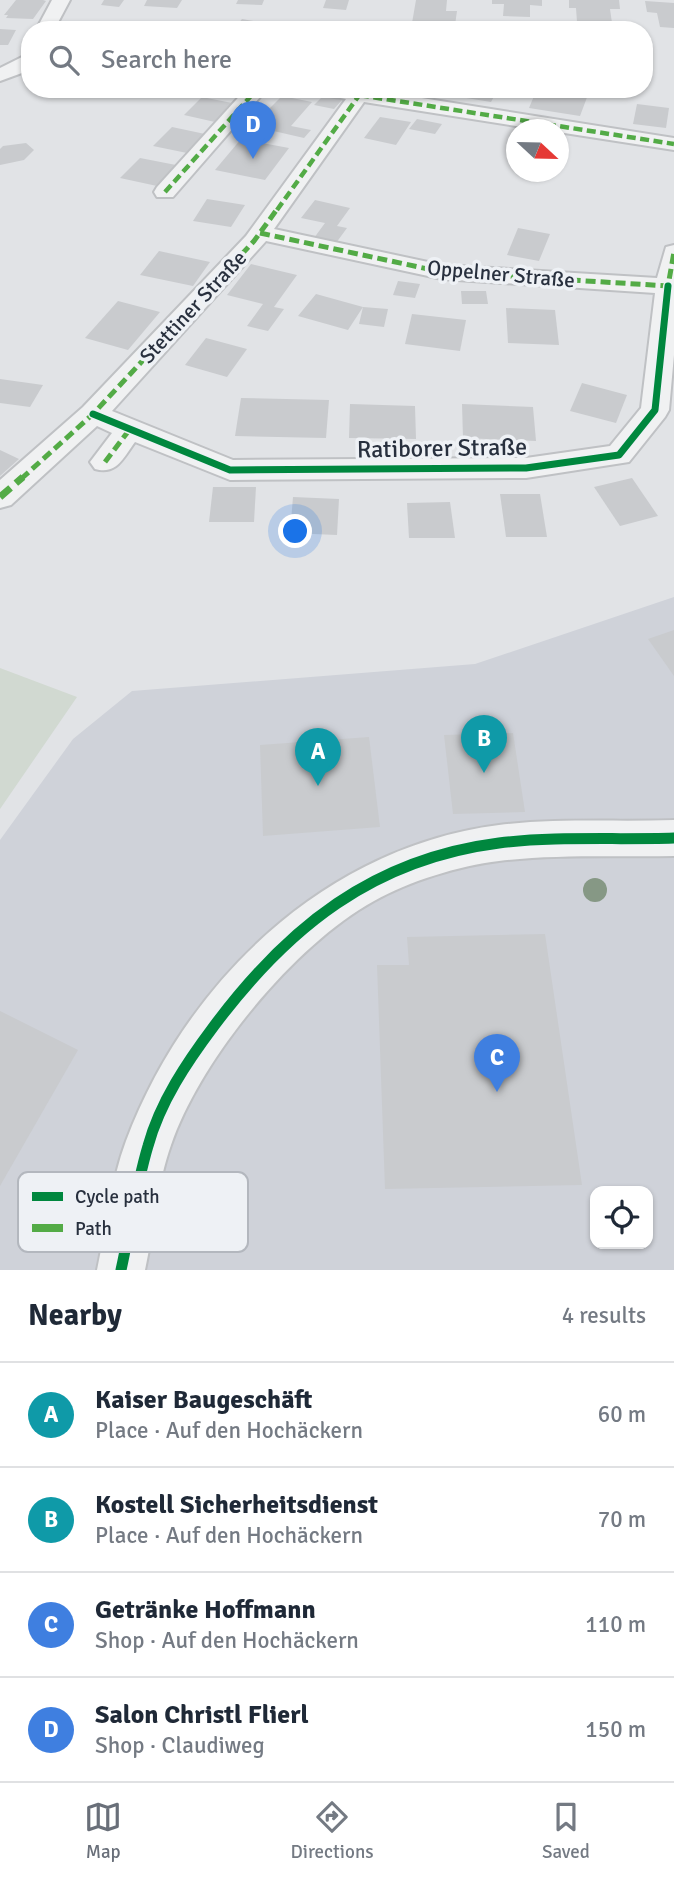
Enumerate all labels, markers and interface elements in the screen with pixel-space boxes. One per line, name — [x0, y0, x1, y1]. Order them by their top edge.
search box — [21, 21, 653, 98]
icon: search — [45, 41, 83, 79]
text: Search here — [101, 44, 232, 76]
pin: D — [230, 101, 276, 159]
north arrow — [506, 119, 569, 182]
street label: Stettiner Straße — [134, 245, 252, 369]
street label: Oppelner Straße — [426, 255, 576, 293]
street label: Ratiborer Straße — [357, 432, 527, 464]
your location — [278, 514, 312, 548]
pin: B — [461, 715, 507, 773]
pin: A — [295, 728, 341, 786]
pin: C — [474, 1034, 520, 1092]
legend — [18, 1172, 248, 1252]
text: Cycle path — [75, 1185, 160, 1209]
map controls — [590, 1186, 653, 1249]
button: locate — [590, 1186, 653, 1249]
text: Path — [75, 1217, 112, 1241]
text: Nearby — [28, 1297, 122, 1334]
text: 4 results — [562, 1301, 646, 1330]
text: Kaiser Baugeschäft — [95, 1384, 312, 1416]
text: A — [44, 1400, 58, 1429]
text: 60 m — [598, 1400, 646, 1429]
text: Place · Auf den Hochäckern — [95, 1416, 363, 1445]
text: Kostell Sicherheitsdienst — [95, 1489, 378, 1521]
text: B — [44, 1505, 58, 1534]
text: 70 m — [598, 1505, 646, 1534]
text: Place · Auf den Hochäckern — [95, 1521, 363, 1550]
text: Getränke Hoffmann — [95, 1594, 316, 1626]
text: C — [44, 1610, 58, 1639]
text: 110 m — [585, 1610, 646, 1639]
text: Shop · Auf den Hochäckern — [95, 1626, 359, 1655]
text: Salon Christl Flierl — [95, 1699, 309, 1731]
text: D — [43, 1715, 59, 1744]
text: 150 m — [585, 1715, 646, 1744]
text: Shop · Claudiweg — [95, 1731, 265, 1760]
tab: Map — [84, 1798, 122, 1864]
tab: Directions — [291, 1798, 374, 1864]
tab: Saved — [542, 1798, 590, 1864]

